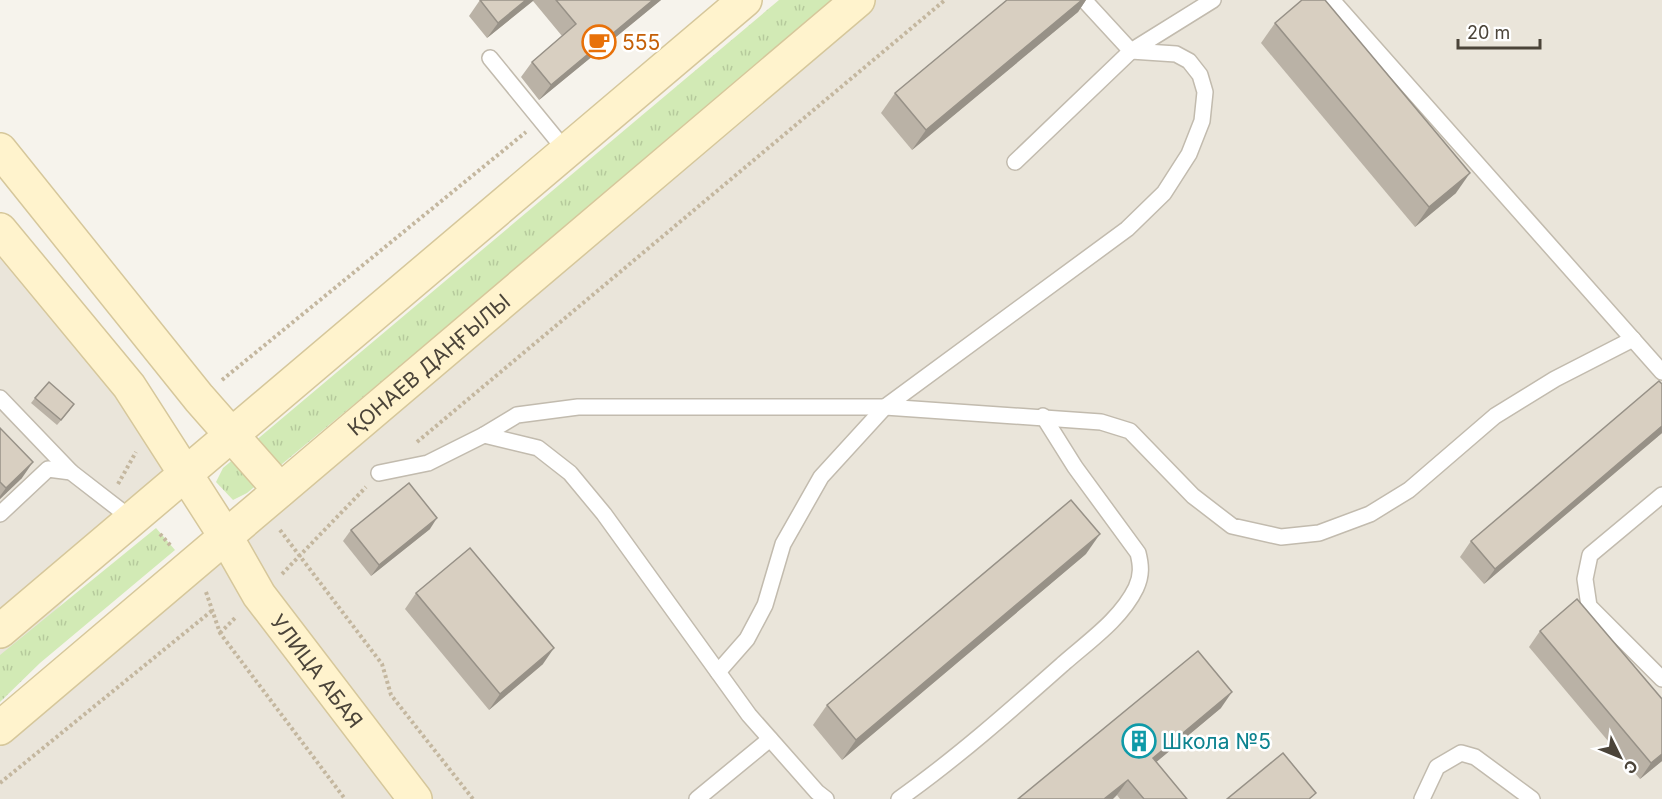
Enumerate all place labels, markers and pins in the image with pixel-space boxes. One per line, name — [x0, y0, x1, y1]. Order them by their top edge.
cafe icon: 555 — [581, 24, 617, 60]
place label: 555 — [622, 30, 660, 55]
building icon: Школа №5 — [1121, 723, 1157, 759]
place label: Школа №5 — [1162, 729, 1271, 754]

